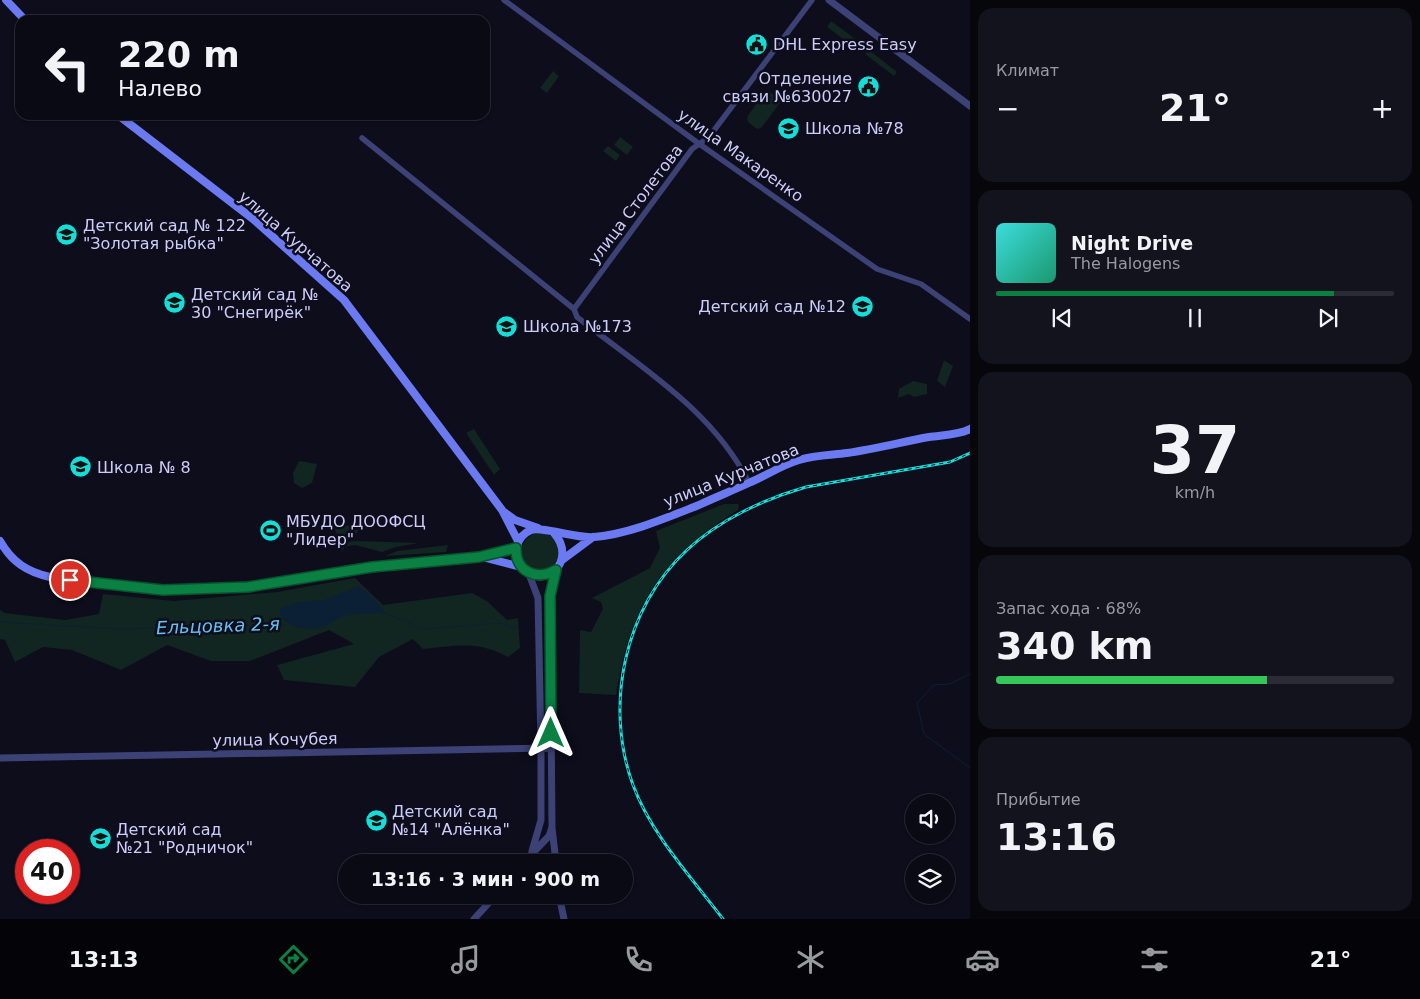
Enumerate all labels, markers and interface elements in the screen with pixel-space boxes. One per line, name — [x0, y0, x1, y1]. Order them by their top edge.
public building icon: DHL Express Easy — [745, 32, 769, 56]
icon: left — [35, 35, 100, 100]
text: 220 m — [118, 35, 240, 75]
place label: DHL Express Easy — [773, 35, 917, 54]
text: Климат — [996, 61, 1059, 80]
place label: Отделение связи №630027 — [722, 69, 852, 106]
public building icon: Отделение связи №630027 — [856, 75, 880, 99]
text: Налево — [118, 76, 202, 101]
text: 21° — [1159, 86, 1231, 130]
text: − — [996, 92, 1019, 125]
text: + — [1371, 92, 1394, 125]
street label: улица Макаренко — [674, 105, 807, 206]
school or university icon: Школа №78 — [777, 116, 801, 140]
place label: Школа №78 — [805, 119, 904, 138]
street label: улица Столетова — [584, 141, 686, 268]
street label: улица Курчатова — [235, 187, 356, 296]
place label: Детский сад № 122 "Золотая рыбка" — [83, 216, 246, 253]
school or university icon: Детский сад № 122 "Золотая рыбка" — [55, 222, 79, 246]
text: Night Drive — [1071, 232, 1193, 254]
text: The Halogens — [1071, 254, 1180, 273]
place label: Детский сад № 30 "Снегирёк" — [191, 285, 318, 322]
school or university icon: Детский сад № 30 "Снегирёк" — [163, 291, 187, 315]
school or university icon: Детский сад №12 — [850, 294, 874, 318]
place label: Детский сад №12 — [698, 297, 846, 316]
icon: previous — [1048, 304, 1076, 332]
icon: pause — [1181, 304, 1209, 332]
icon: next — [1314, 304, 1342, 332]
school or university icon: Школа №173 — [495, 314, 519, 338]
place label: Школа №173 — [523, 317, 632, 336]
text: 37 — [1150, 413, 1240, 488]
street label: улица Курчатова — [661, 440, 802, 511]
school or university icon: Школа № 8 — [69, 455, 93, 479]
place label: Школа № 8 — [97, 458, 191, 477]
text: km/h — [1175, 483, 1215, 502]
place label: МБУДО ДООФСЦ "Лидер" — [286, 512, 426, 549]
sports icon: МБУДО ДООФСЦ "Лидер" — [258, 518, 282, 542]
pin — [49, 559, 91, 601]
icon: arrive — [56, 566, 84, 594]
text: Запас хода · 68% — [996, 599, 1141, 618]
water label: Ельцовка 2-я — [156, 613, 280, 638]
text: 340 km — [996, 624, 1153, 668]
position arrow — [524, 706, 576, 758]
street label: улица Кочубея — [212, 729, 338, 750]
text: Прибытие — [996, 790, 1081, 809]
map controls — [905, 794, 955, 904]
button: sound — [905, 794, 955, 844]
place label: Детский сад №14 "Алёнка" — [392, 802, 510, 839]
school or university icon: Детский сад №14 "Алёнка" — [364, 808, 388, 832]
text: 13:16 — [996, 815, 1117, 859]
place label: Детский сад №21 "Родничок" — [116, 820, 253, 857]
school or university icon: Детский сад №21 "Родничок" — [88, 826, 112, 850]
speed limit sign: 40 — [15, 839, 80, 904]
button: layers — [905, 854, 955, 904]
text: 13:16 · 3 мин · 900 m — [371, 868, 600, 890]
icon: directions — [276, 942, 311, 977]
icon: music — [448, 942, 483, 977]
icon: phone — [621, 942, 656, 977]
icon: climate — [793, 942, 828, 977]
icon: car — [965, 942, 1000, 977]
icon: filters — [1137, 942, 1172, 977]
text: 13:13 — [69, 947, 139, 972]
text: 21° — [1310, 947, 1351, 972]

